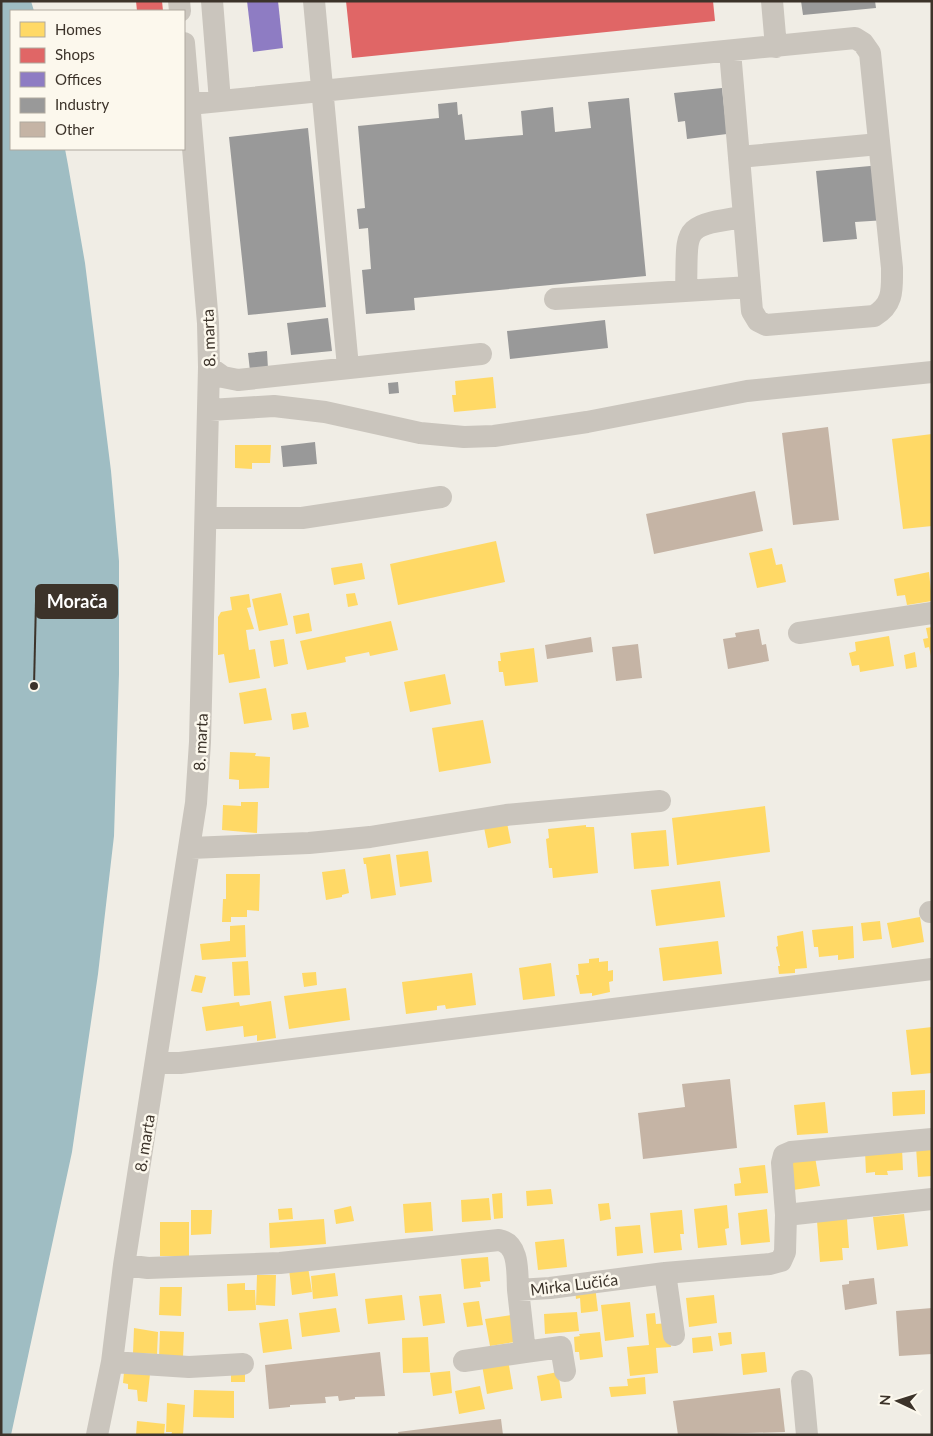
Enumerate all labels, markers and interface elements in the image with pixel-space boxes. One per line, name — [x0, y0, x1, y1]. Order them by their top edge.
legend — [10, 10, 185, 150]
text: Homes — [55, 20, 101, 38]
text: Shops — [55, 45, 95, 63]
text: Offices — [55, 70, 102, 88]
text: Industry — [55, 95, 110, 113]
text: Other — [55, 120, 95, 138]
street label: 8. marta — [197, 309, 219, 367]
callout: Morača — [36, 585, 117, 618]
text: Morača — [47, 590, 107, 612]
street label: 8. marta — [189, 713, 211, 771]
street label: 8. marta — [130, 1113, 158, 1173]
street label: Mirka Lučića — [529, 1269, 619, 1299]
north arrow — [873, 1376, 923, 1426]
text: N — [876, 1394, 893, 1406]

